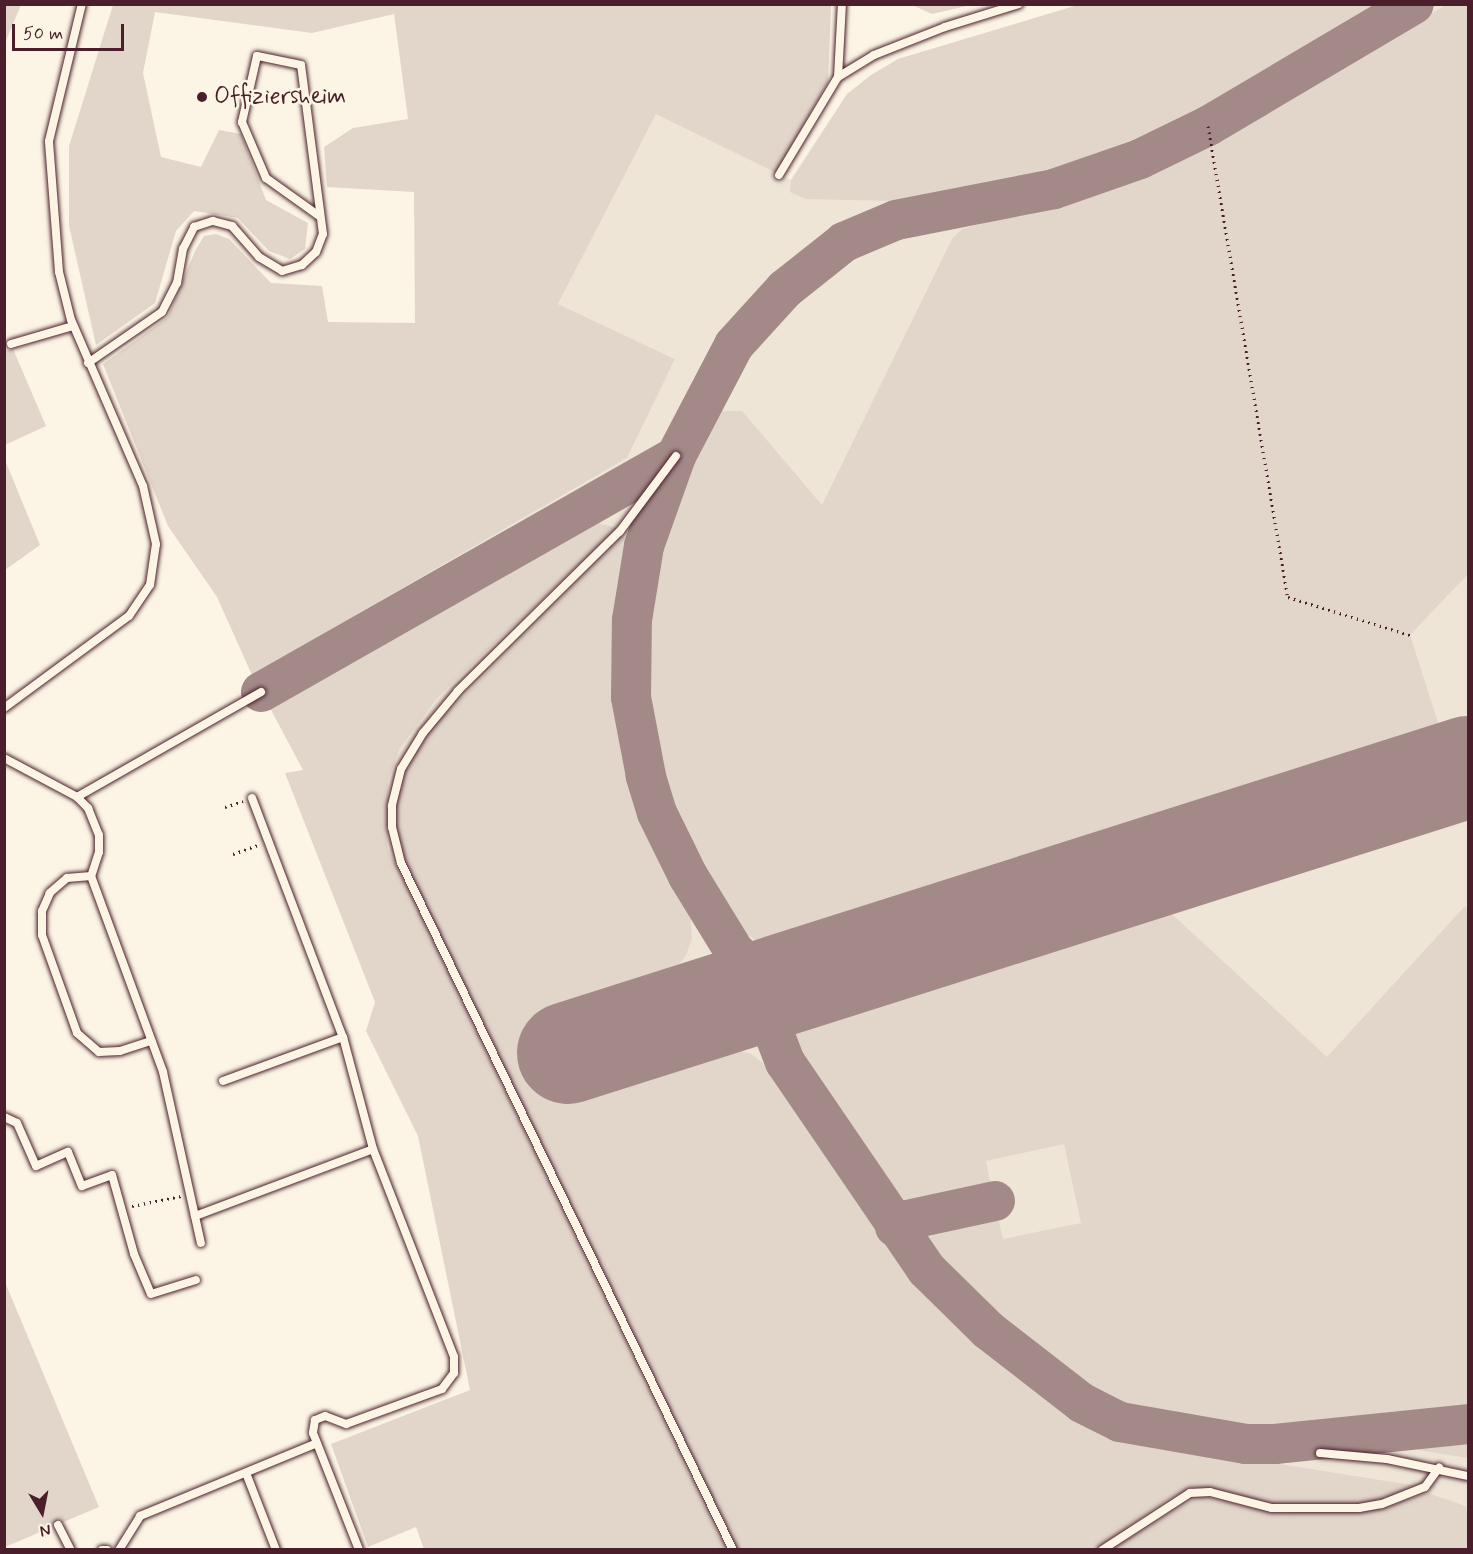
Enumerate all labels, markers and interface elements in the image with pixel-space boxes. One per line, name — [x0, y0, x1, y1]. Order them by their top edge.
scale bar — [15, 12, 128, 50]
text: 50 m — [23, 22, 63, 46]
place label: Offiziersheim — [214, 83, 346, 111]
marker: Offiziersheim — [195, 90, 209, 104]
north arrow — [12, 1482, 72, 1542]
text: N — [38, 1519, 52, 1541]

